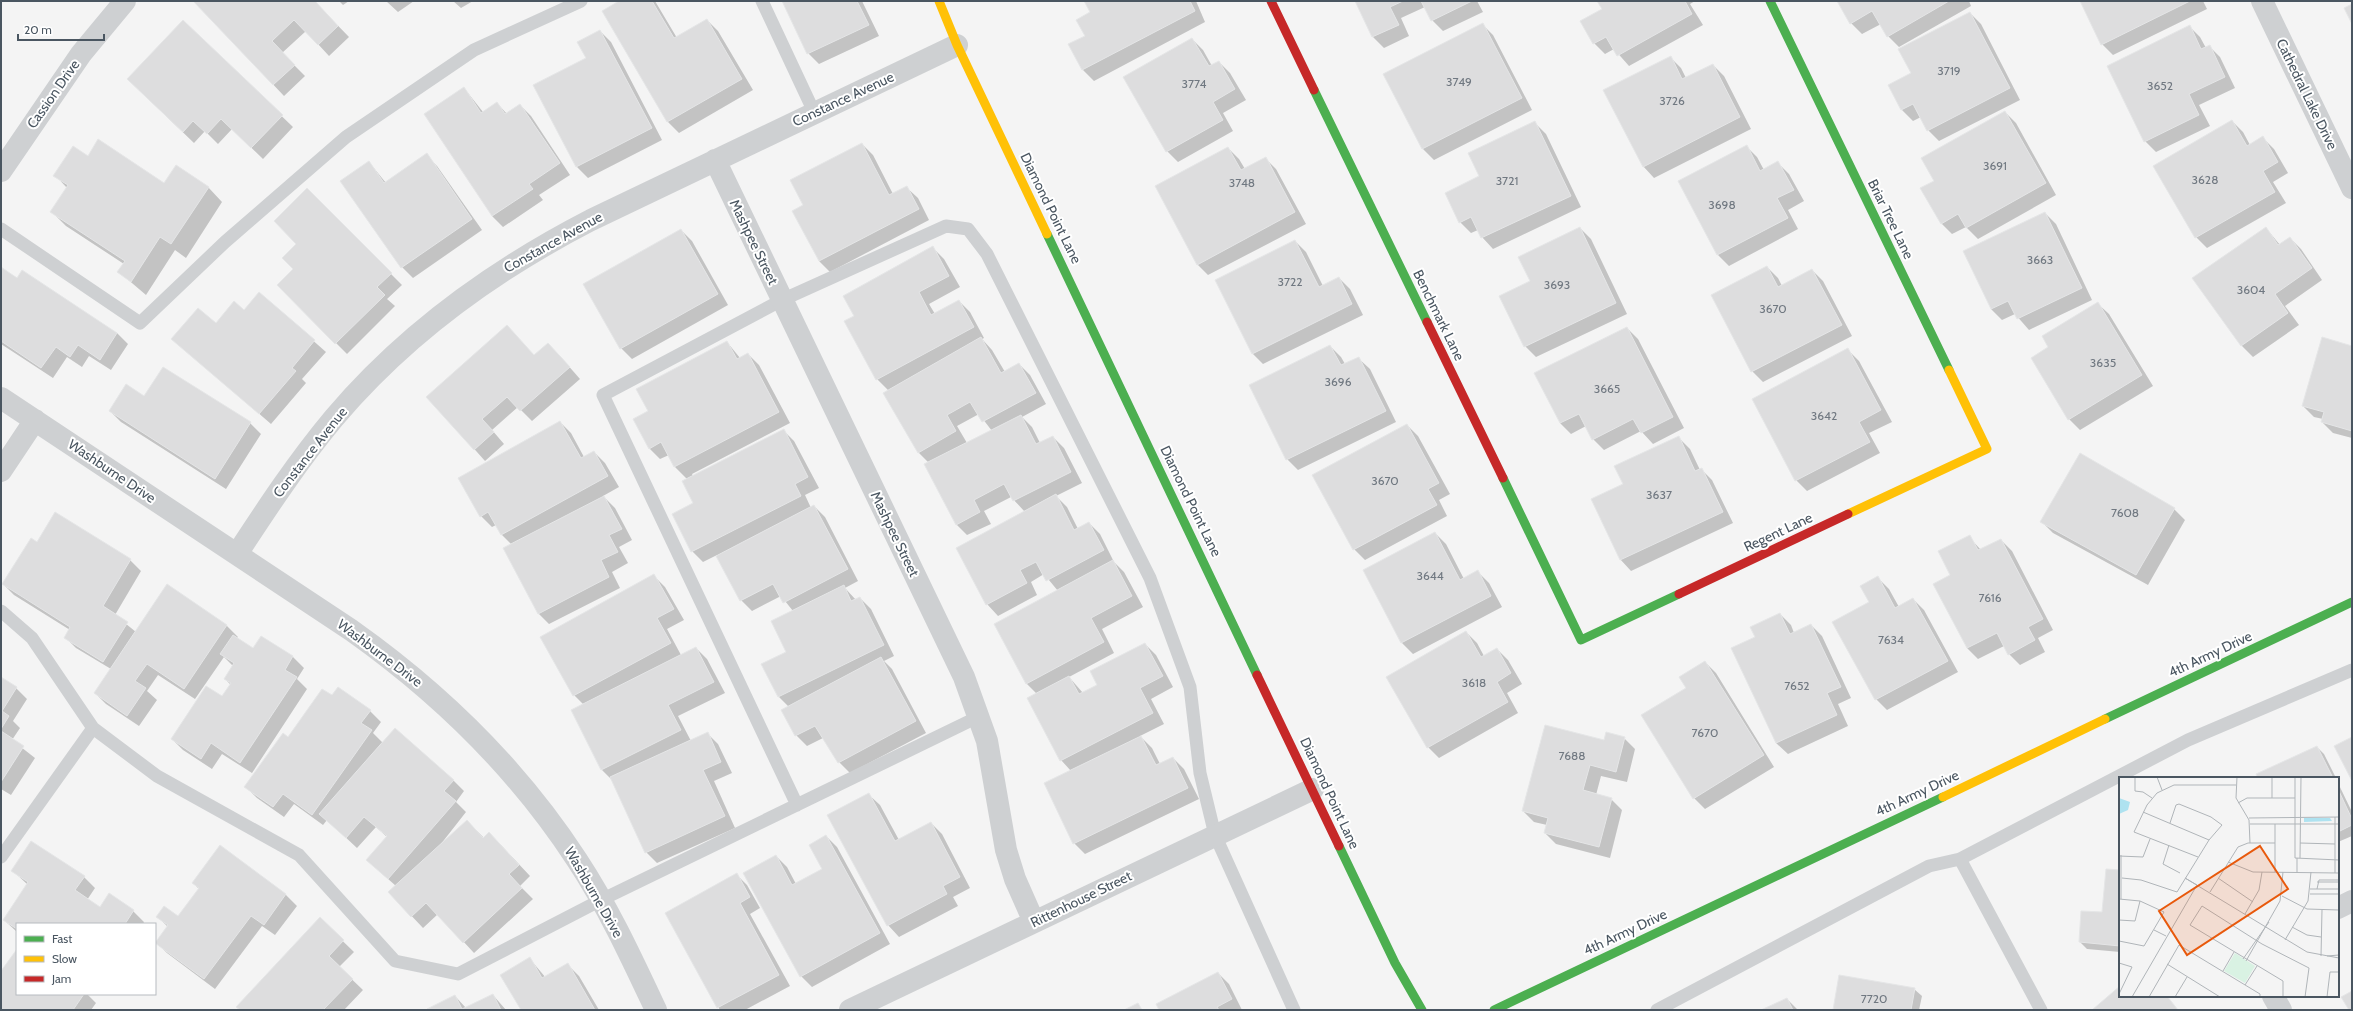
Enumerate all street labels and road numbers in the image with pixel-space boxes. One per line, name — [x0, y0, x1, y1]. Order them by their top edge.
street label: Cathedral Lake Drive — [2272, 36, 2342, 152]
street label: Cassion Drive — [23, 56, 83, 132]
street label: Constance Avenue — [789, 68, 897, 130]
street label: Diamond Point Lane — [1016, 150, 1086, 266]
street label: Briar Tree Lane — [1864, 176, 1918, 262]
street label: Mashpee Street — [726, 196, 783, 288]
street label: Constance Avenue — [501, 207, 605, 277]
street label: Benchmark Lane — [1409, 267, 1469, 363]
street label: Constance Avenue — [269, 403, 351, 501]
street label: Washburne Drive — [65, 435, 159, 507]
street label: Diamond Point Lane — [1156, 443, 1226, 559]
street label: Mashpee Street — [867, 488, 924, 580]
street label: Regent Lane — [1741, 508, 1815, 556]
street label: Washburne Drive — [334, 615, 426, 691]
street label: 4th Army Drive — [2165, 627, 2255, 681]
street label: Diamond Point Lane — [1296, 734, 1364, 852]
street label: 4th Army Drive — [1872, 766, 1962, 820]
street label: Washburne Drive — [561, 843, 627, 941]
street label: Rittenhouse Street — [1027, 867, 1135, 931]
street label: 4th Army Drive — [1580, 905, 1670, 959]

